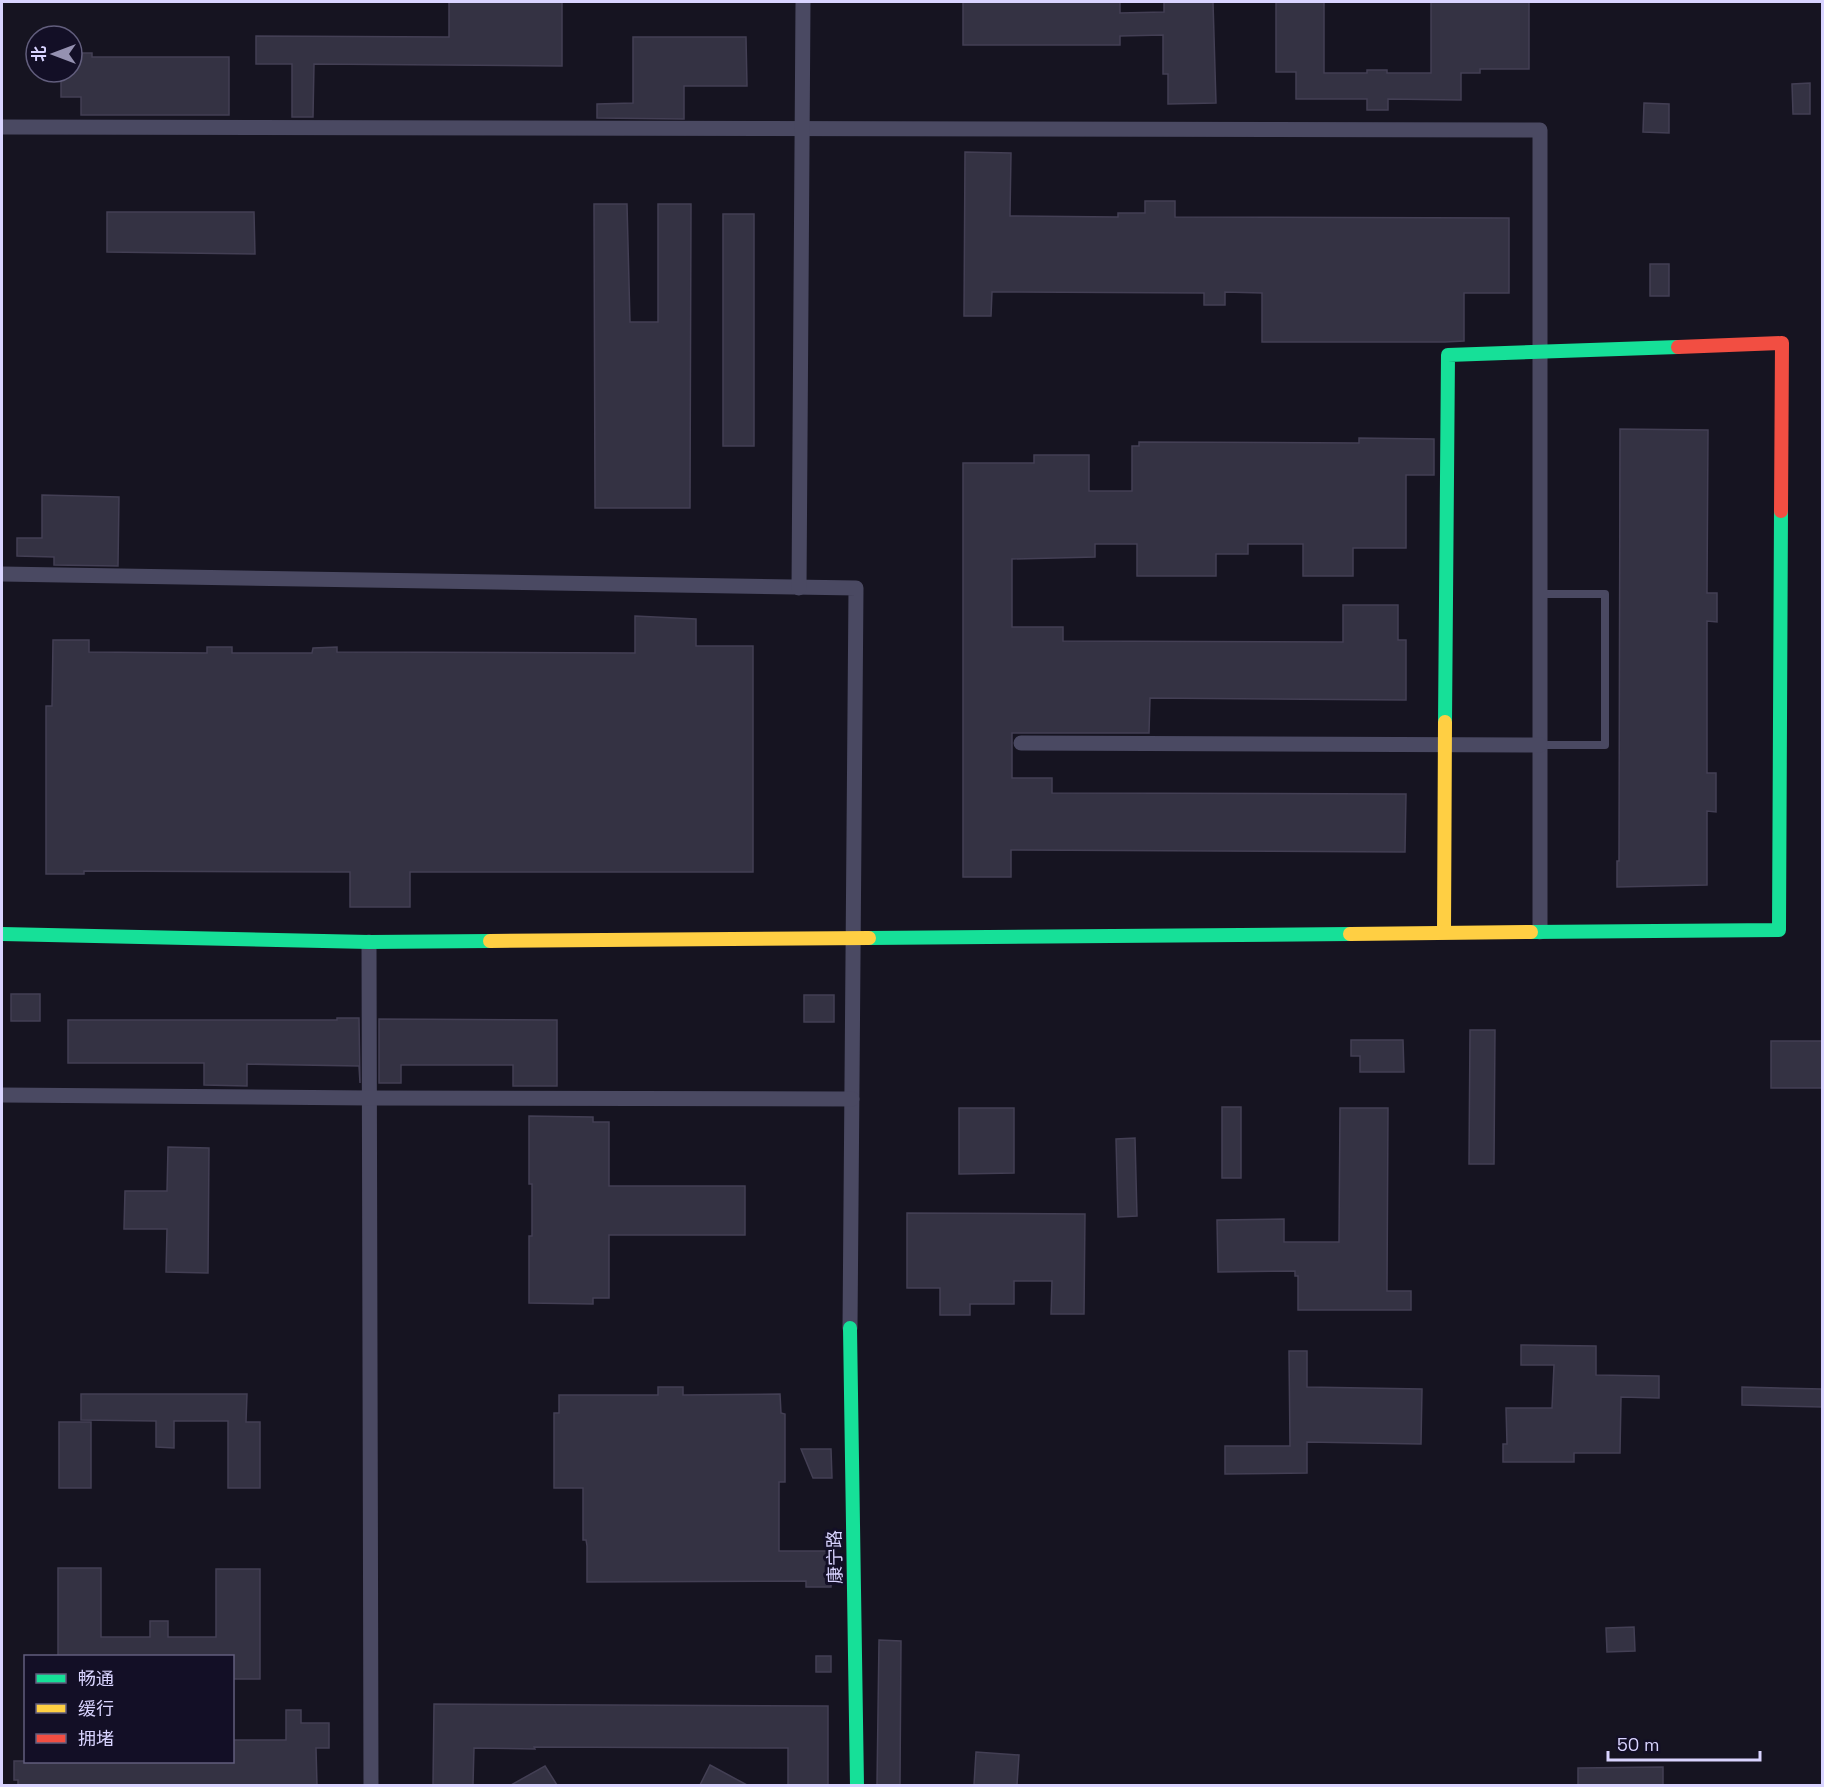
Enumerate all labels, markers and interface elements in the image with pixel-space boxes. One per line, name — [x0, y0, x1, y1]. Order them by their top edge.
north arrow — [24, 24, 84, 84]
text: 北 — [29, 46, 50, 62]
street label: 康宁路 — [823, 1530, 846, 1584]
legend — [24, 1655, 234, 1763]
text: 畅通 — [78, 1667, 114, 1690]
text: 缓行 — [78, 1697, 114, 1720]
scale bar — [1608, 1724, 1760, 1762]
text: 拥堵 — [78, 1727, 114, 1750]
text: 50 m — [1617, 1733, 1659, 1756]

